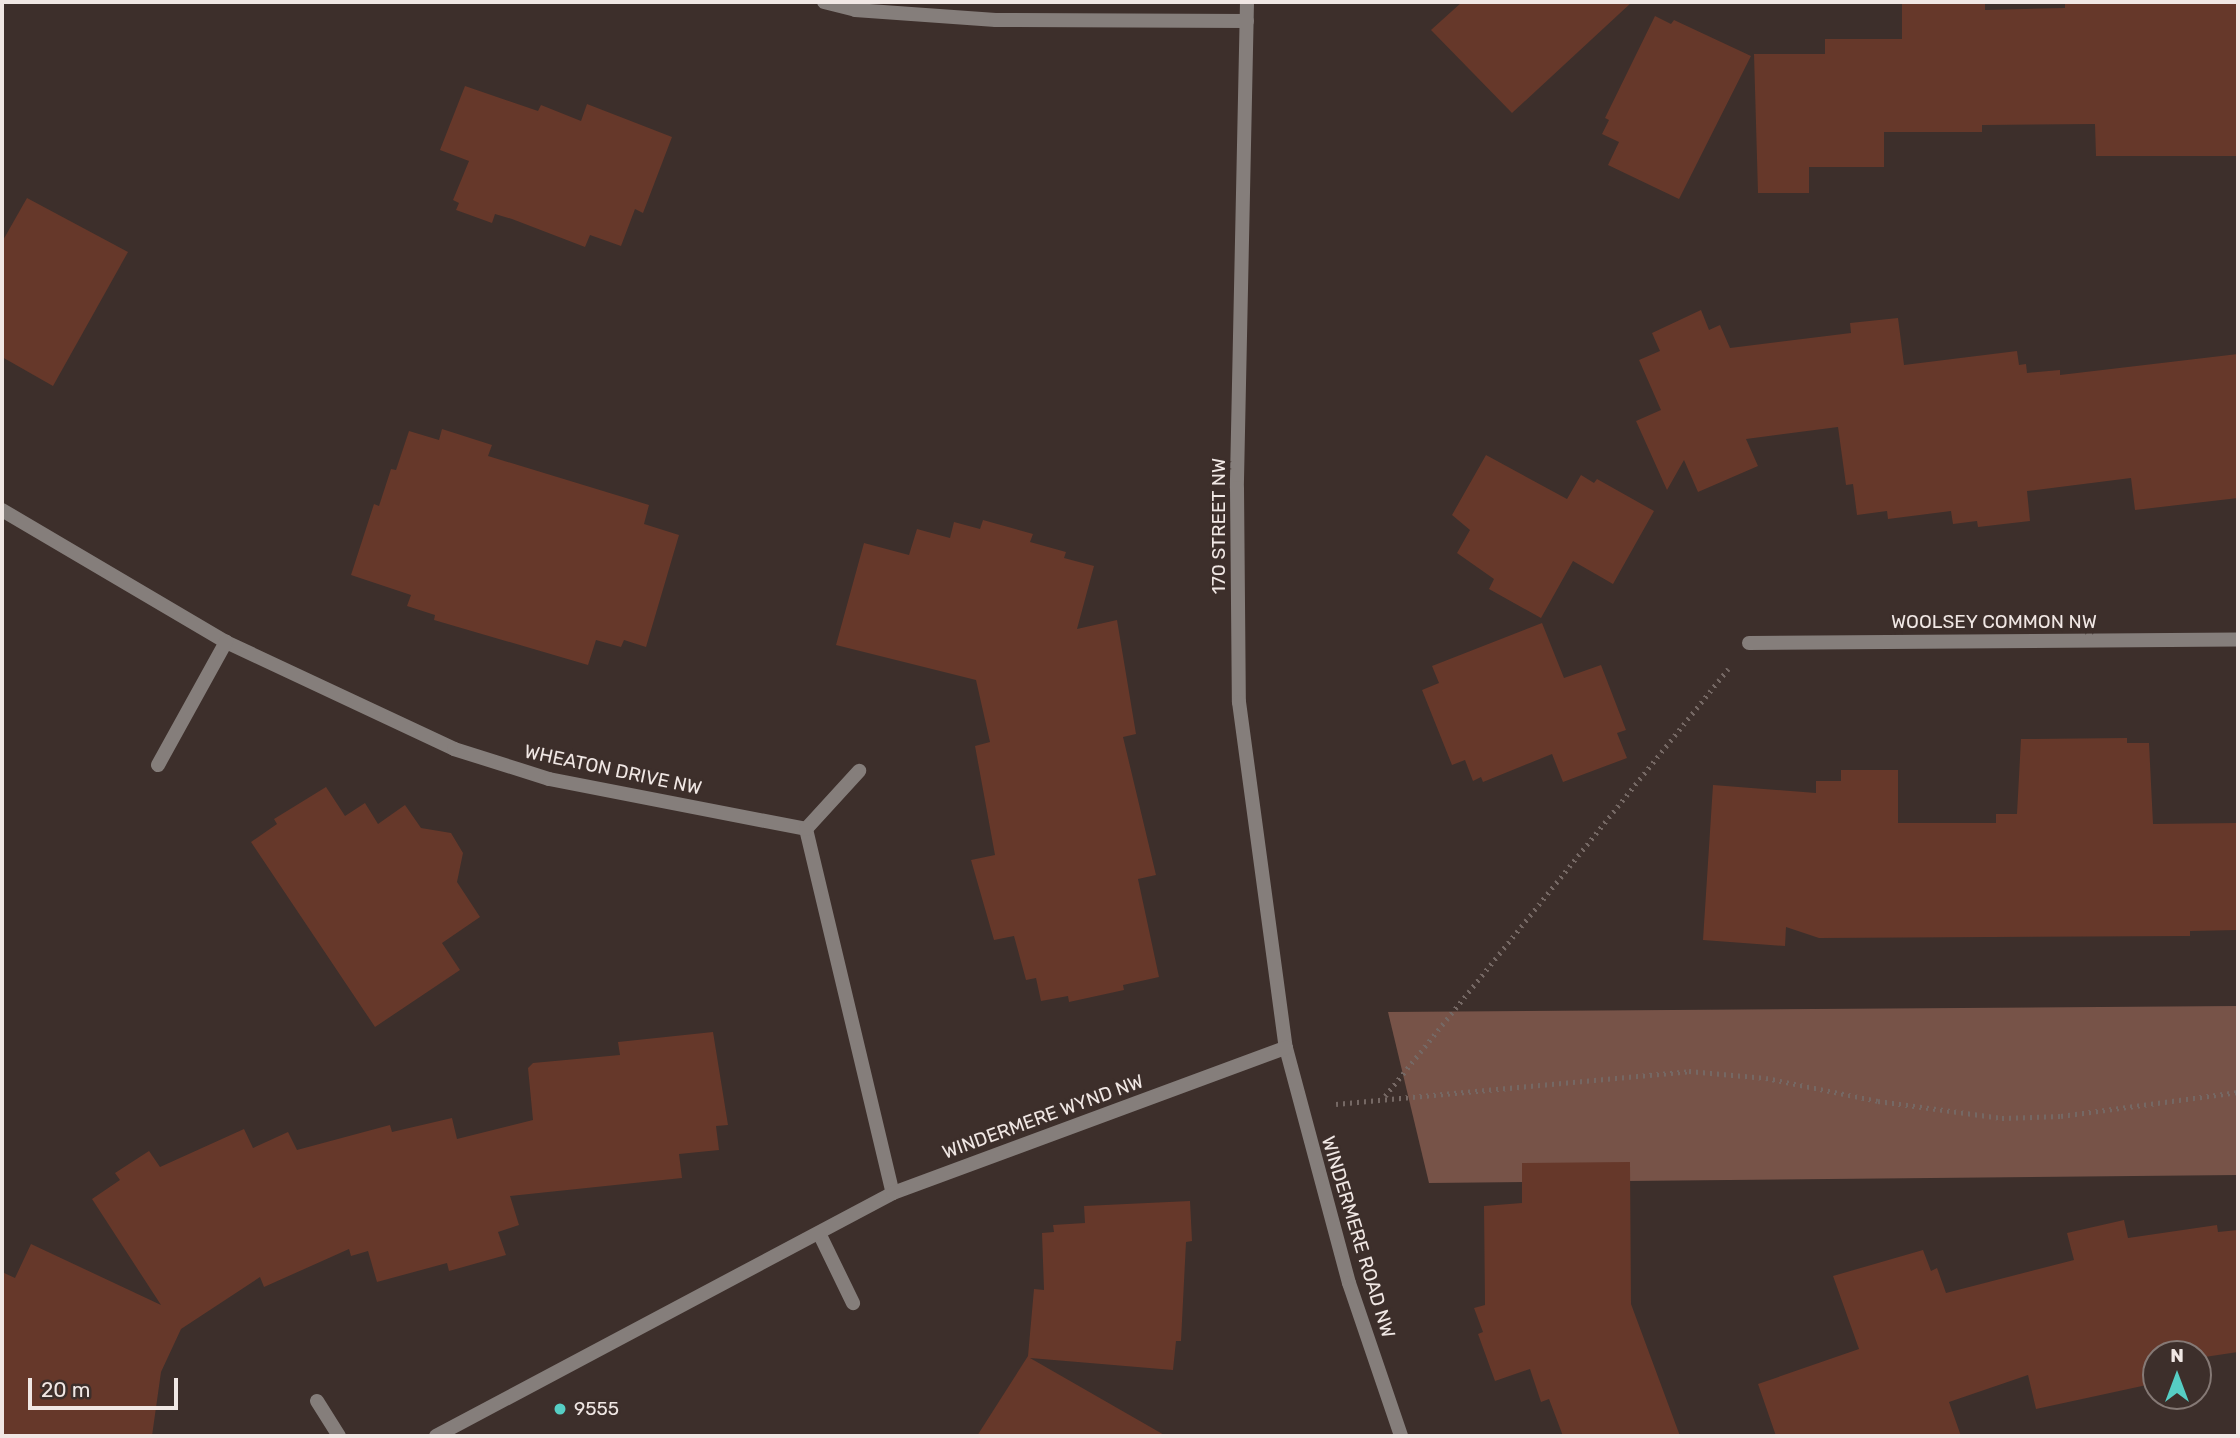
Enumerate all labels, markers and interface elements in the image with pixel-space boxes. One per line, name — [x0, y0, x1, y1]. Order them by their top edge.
street label: 170 STREET NW — [1208, 458, 1230, 594]
street label: WOOLSEY COMMON NW — [1891, 611, 2097, 633]
street label: WHEATON DRIVE NW — [522, 740, 704, 800]
street label: WINDERMERE WYND NW — [939, 1070, 1147, 1164]
street label: WINDERMERE ROAD NW — [1316, 1133, 1400, 1341]
north arrow — [2142, 1340, 2212, 1410]
text: N — [2170, 1344, 2184, 1367]
scale bar — [32, 1364, 182, 1408]
text: 20 m — [41, 1377, 90, 1402]
place label: 9555 — [574, 1398, 619, 1420]
marker: 9555 — [552, 1401, 568, 1417]

